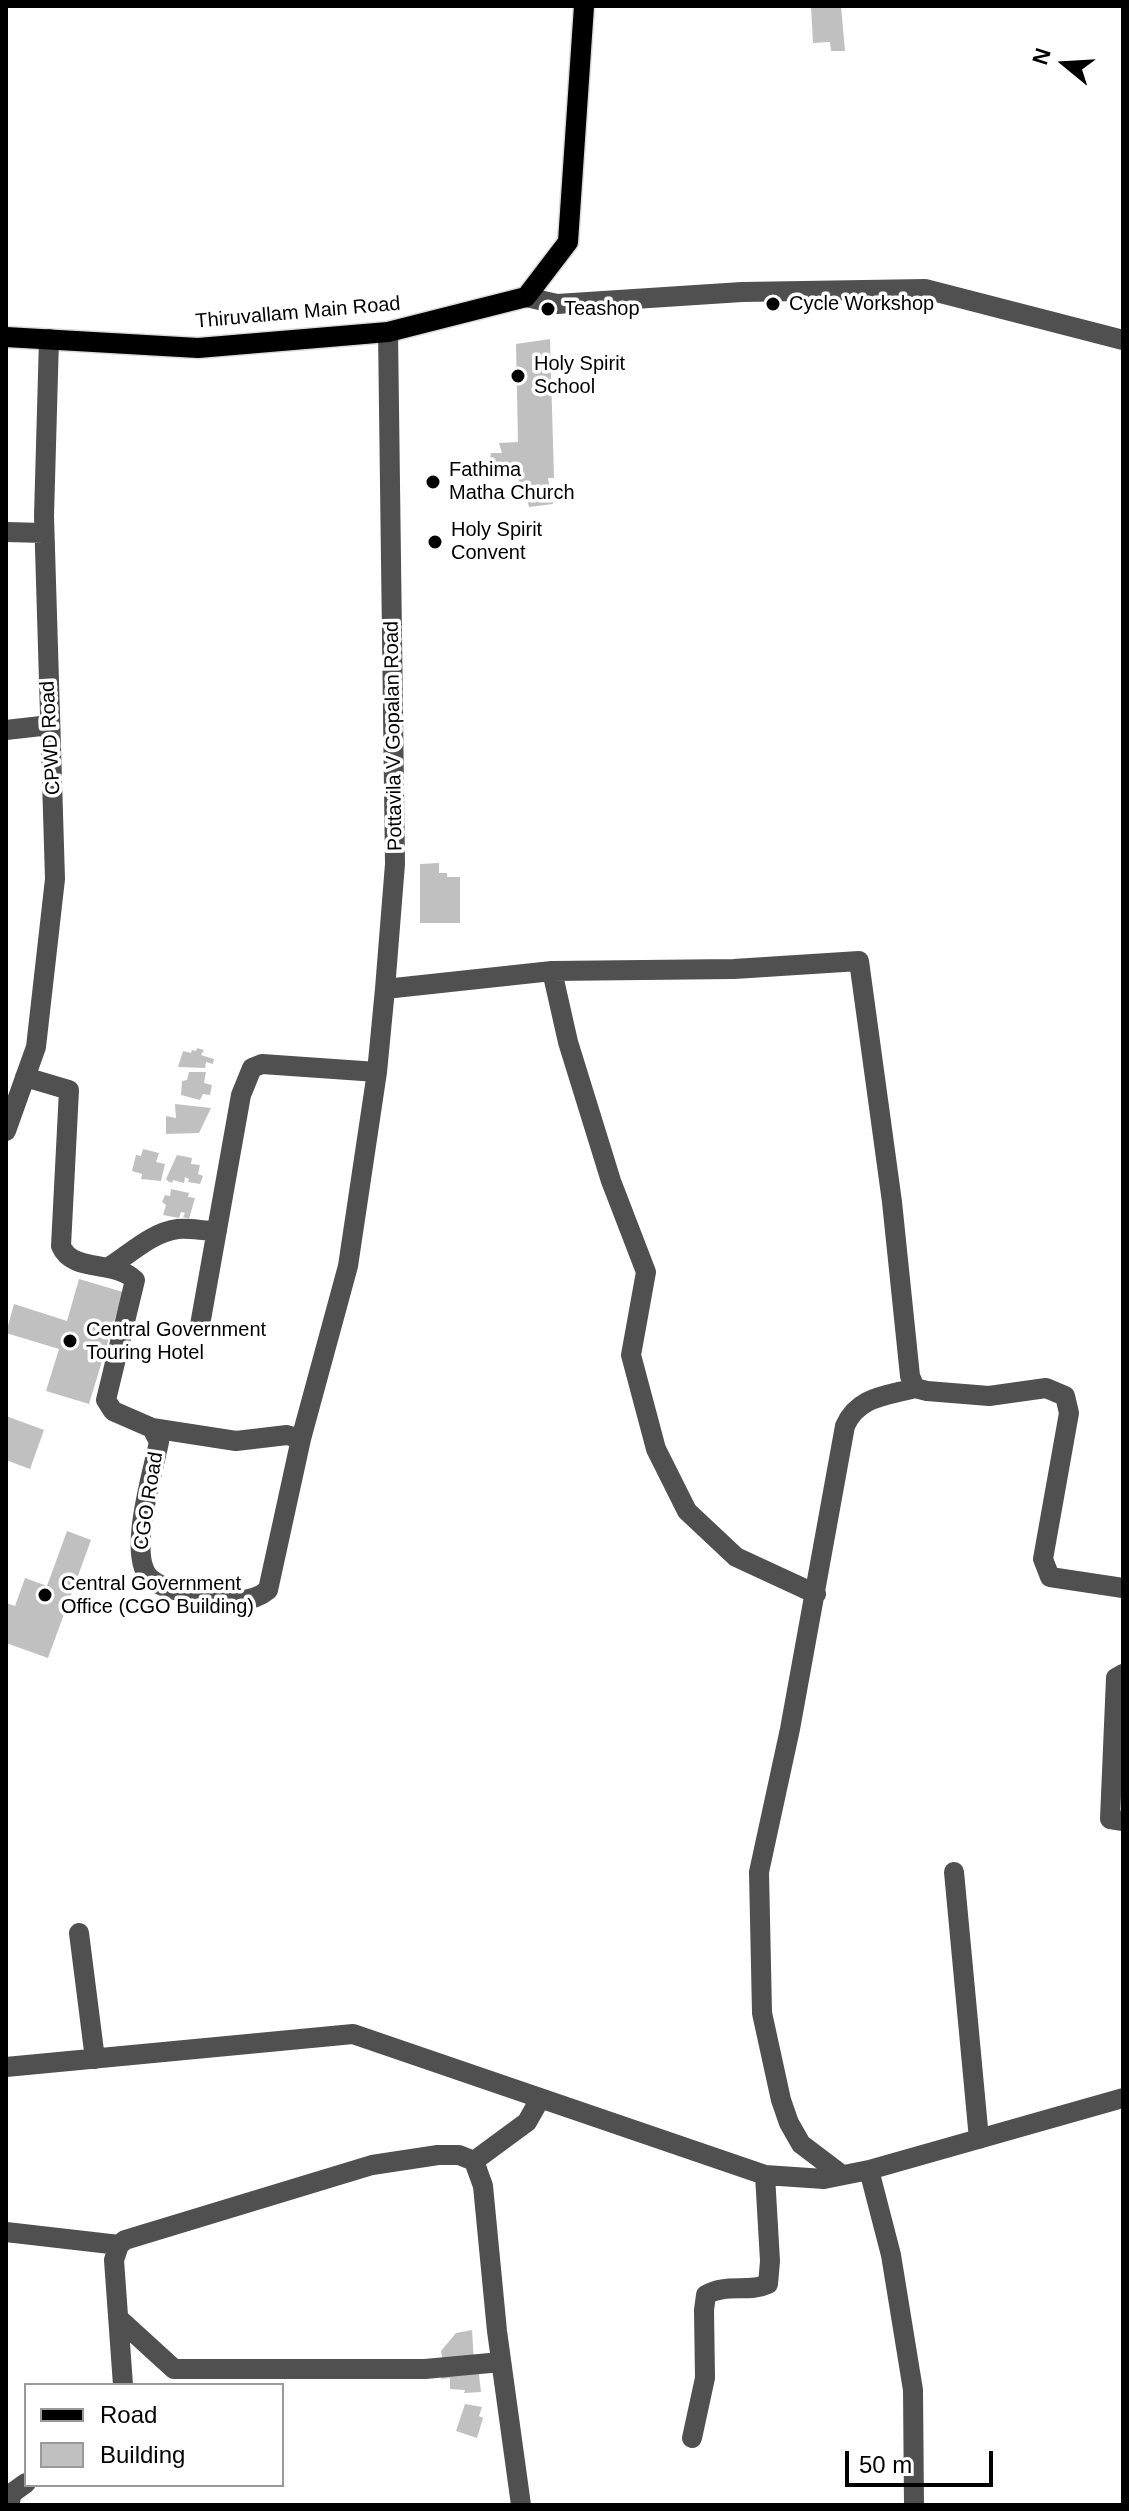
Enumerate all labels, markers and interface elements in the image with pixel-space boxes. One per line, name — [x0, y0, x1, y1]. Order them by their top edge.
north arrow — [1025, 24, 1105, 104]
text: N — [1027, 45, 1056, 68]
street label: Thiruvallam Main Road — [195, 292, 401, 334]
place label: Cycle Workshop — [789, 292, 934, 316]
marker: Cycle Workshop — [764, 295, 782, 313]
place label: Teashop — [564, 297, 640, 321]
marker: Teashop — [539, 300, 557, 318]
place label: Holy Spirit School — [534, 352, 625, 399]
marker: Holy Spirit School — [509, 367, 527, 385]
place label: Fathima Matha Church — [449, 458, 575, 505]
marker: Fathima Matha Church — [424, 473, 442, 491]
place label: Holy Spirit Convent — [451, 518, 542, 565]
marker: Holy Spirit Convent — [426, 533, 444, 551]
street label: Pottavila V Gopalan Road — [380, 621, 408, 851]
street label: CPWD Road — [36, 680, 66, 796]
place label: Central Government Touring Hotel — [86, 1318, 266, 1365]
marker: Central Government Touring Hotel — [61, 1332, 79, 1350]
street label: CGO Road — [129, 1450, 169, 1552]
place label: Central Government Office (CGO Building) — [61, 1572, 254, 1619]
marker: Central Government Office (CGO Building) — [36, 1586, 54, 1604]
legend — [24, 2383, 284, 2487]
text: Road — [100, 2401, 157, 2428]
scale bar — [849, 2435, 997, 2485]
text: Building — [100, 2441, 185, 2468]
text: 50 m — [859, 2451, 912, 2478]

